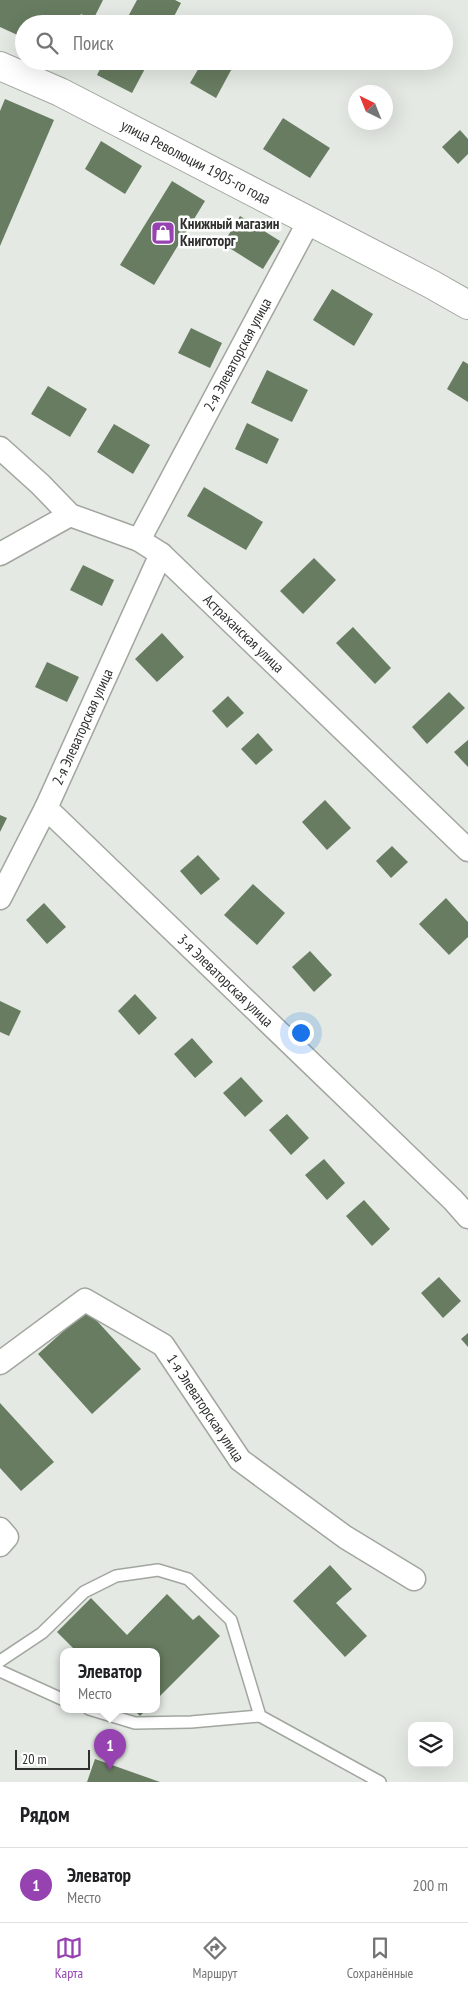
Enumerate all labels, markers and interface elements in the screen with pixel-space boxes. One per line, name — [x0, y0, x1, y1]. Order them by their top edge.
search box — [15, 15, 453, 70]
icon: search — [33, 29, 61, 57]
text: Поиск — [73, 31, 114, 55]
north arrow — [348, 85, 393, 130]
street label: улица Революции 1905-го года — [118, 115, 274, 208]
place label: Книжный магазин Книготорг — [180, 214, 280, 250]
shop icon: Книжный магазин Книготорг — [150, 220, 176, 246]
street label: 2-я Элеваторская улица — [199, 295, 275, 414]
street label: Астраханская улица — [199, 590, 288, 676]
street label: 2-я Элеваторская улица — [48, 666, 117, 788]
street label: 3-я Элеваторская улица — [174, 930, 278, 1031]
your location — [288, 1020, 314, 1046]
street label: 1-я Элеваторская улица — [163, 1350, 249, 1465]
popup — [60, 1648, 160, 1713]
text: Элеватор — [78, 1659, 142, 1683]
text: Место — [78, 1683, 112, 1703]
map controls — [408, 1722, 453, 1767]
button: layers — [408, 1722, 453, 1767]
pin: 1 — [94, 1729, 126, 1770]
scale bar — [15, 1747, 90, 1770]
text: 20 m — [22, 1750, 47, 1768]
text: Рядом — [20, 1801, 70, 1828]
text: Элеватор — [67, 1863, 131, 1887]
text: 1 — [32, 1875, 40, 1895]
text: 200 m — [413, 1875, 448, 1895]
text: Место — [67, 1887, 101, 1907]
tab: Карта — [55, 1934, 83, 1982]
tab: Маршрут — [193, 1934, 237, 1982]
tab: Сохранённые — [347, 1934, 413, 1982]

